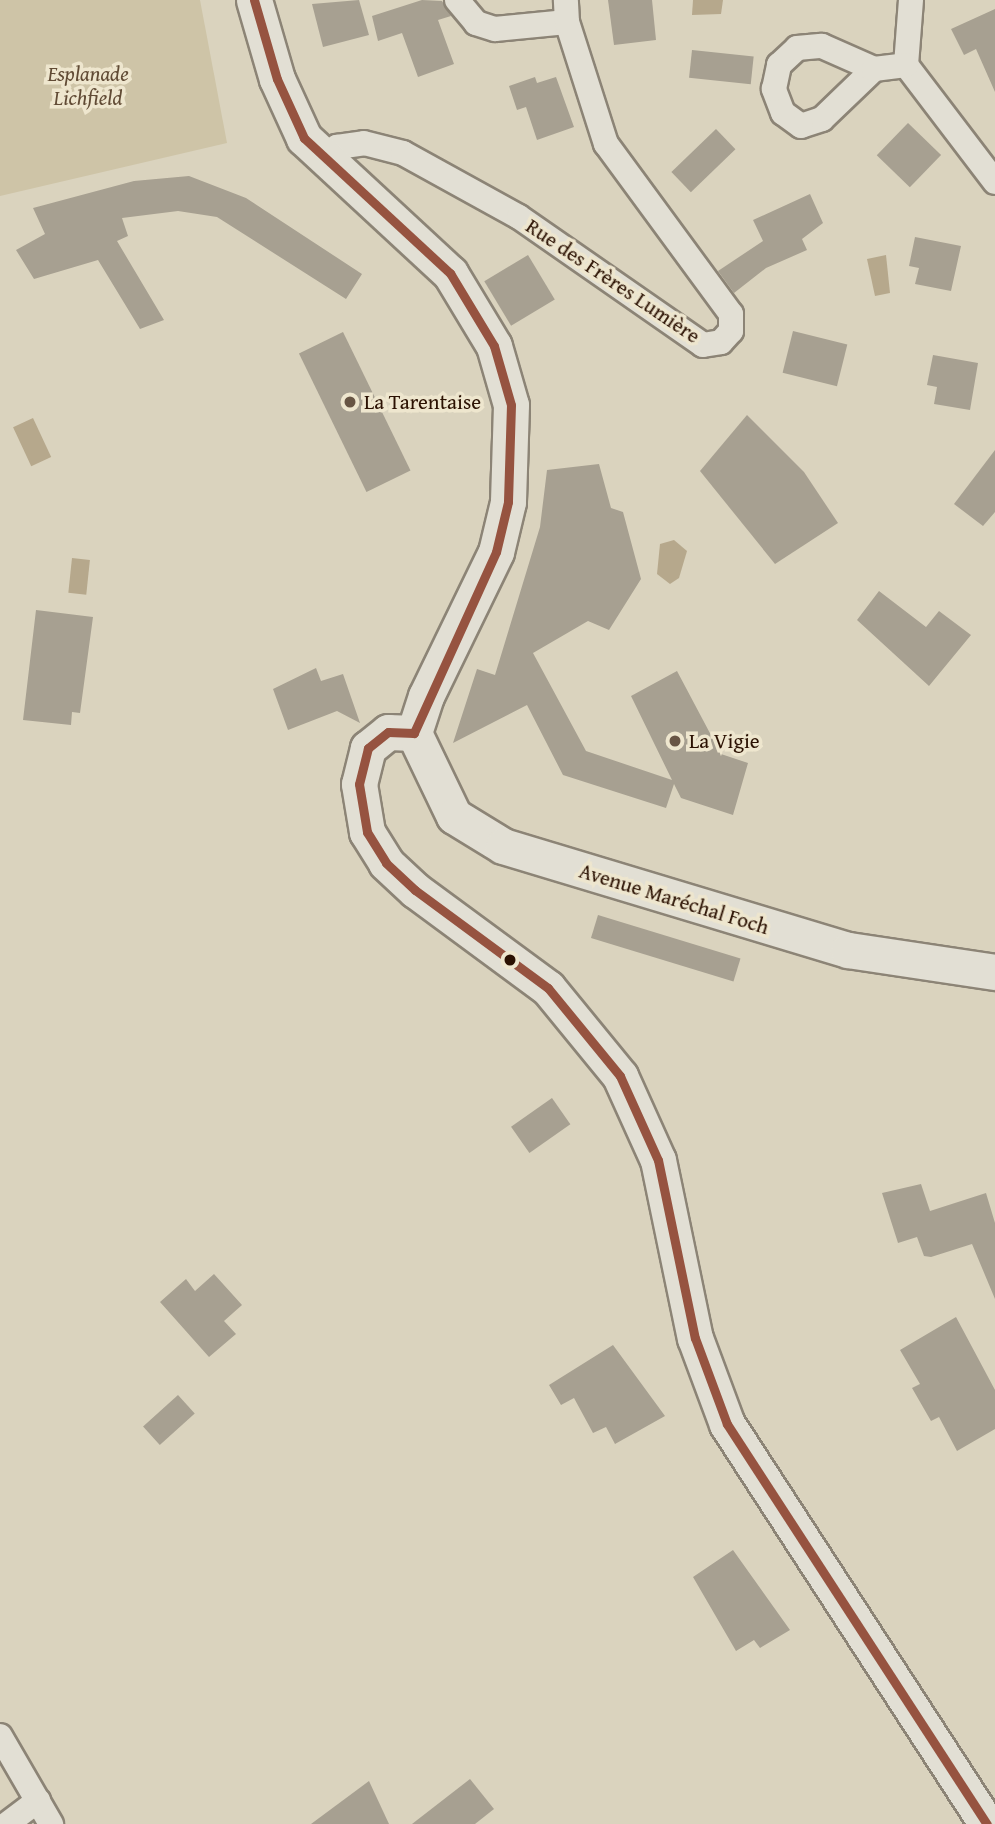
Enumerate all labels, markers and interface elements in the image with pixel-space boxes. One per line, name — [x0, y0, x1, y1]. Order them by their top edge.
park label: Esplanade Lichfield — [47, 61, 129, 111]
street label: Rue des Frères Lumière — [521, 213, 705, 349]
place label: La Tarentaise — [364, 389, 481, 415]
marker: La Tarentaise — [342, 394, 358, 410]
place label: La Vigie — [689, 728, 760, 754]
marker: La Vigie — [667, 733, 683, 749]
street label: Avenue Maréchal Foch — [576, 858, 772, 940]
unlabelled marker — [503, 953, 517, 967]

